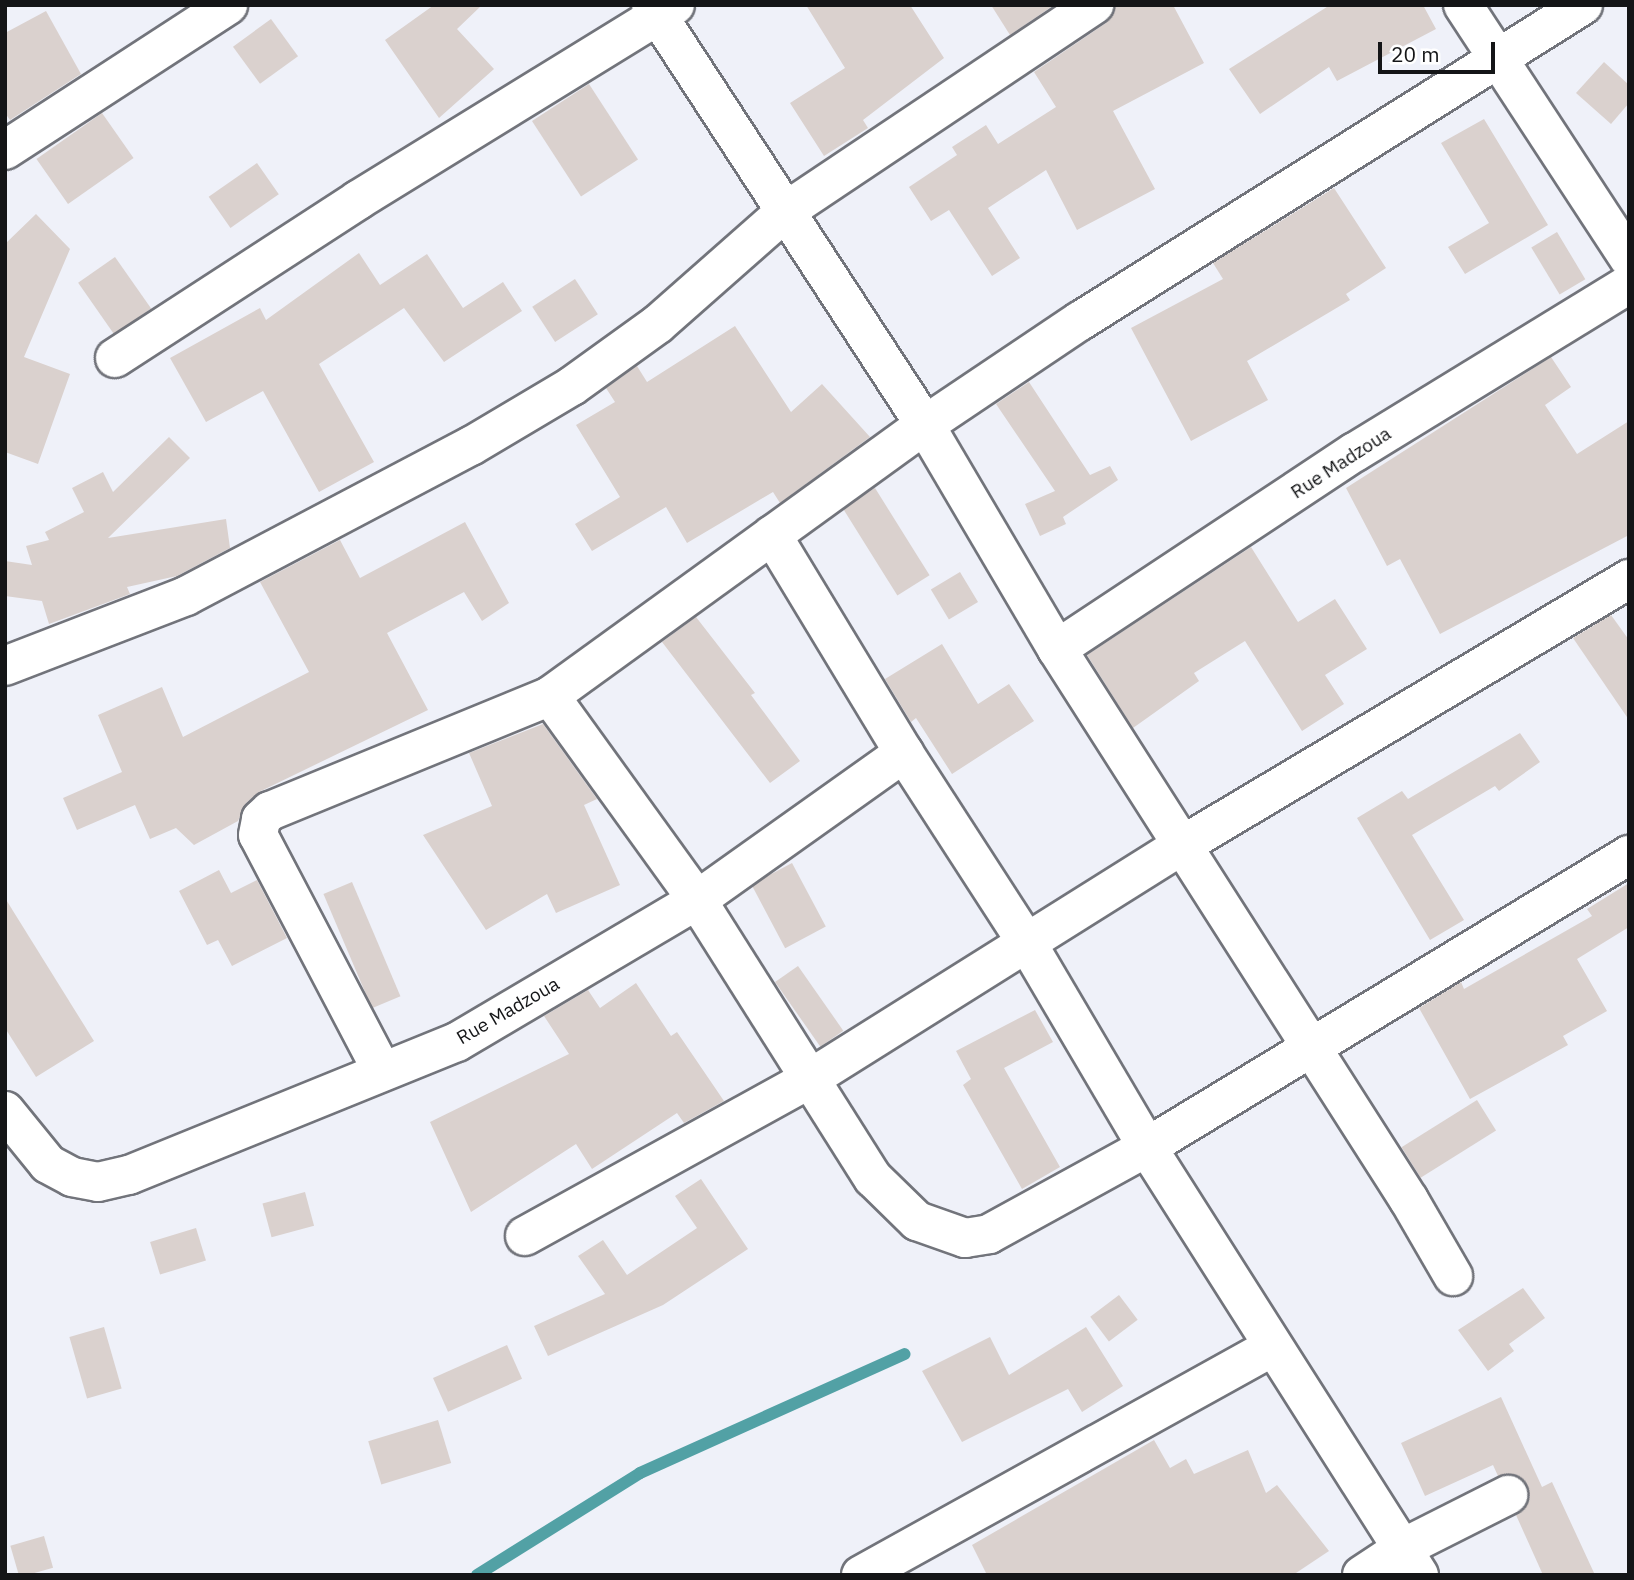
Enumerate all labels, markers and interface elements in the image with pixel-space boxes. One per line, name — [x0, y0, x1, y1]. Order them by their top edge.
scale bar — [1382, 28, 1499, 72]
text: 20 m — [1391, 40, 1440, 68]
street label: Rue Madzoua — [1287, 422, 1395, 504]
street label: Rue Madzoua — [453, 972, 563, 1050]

